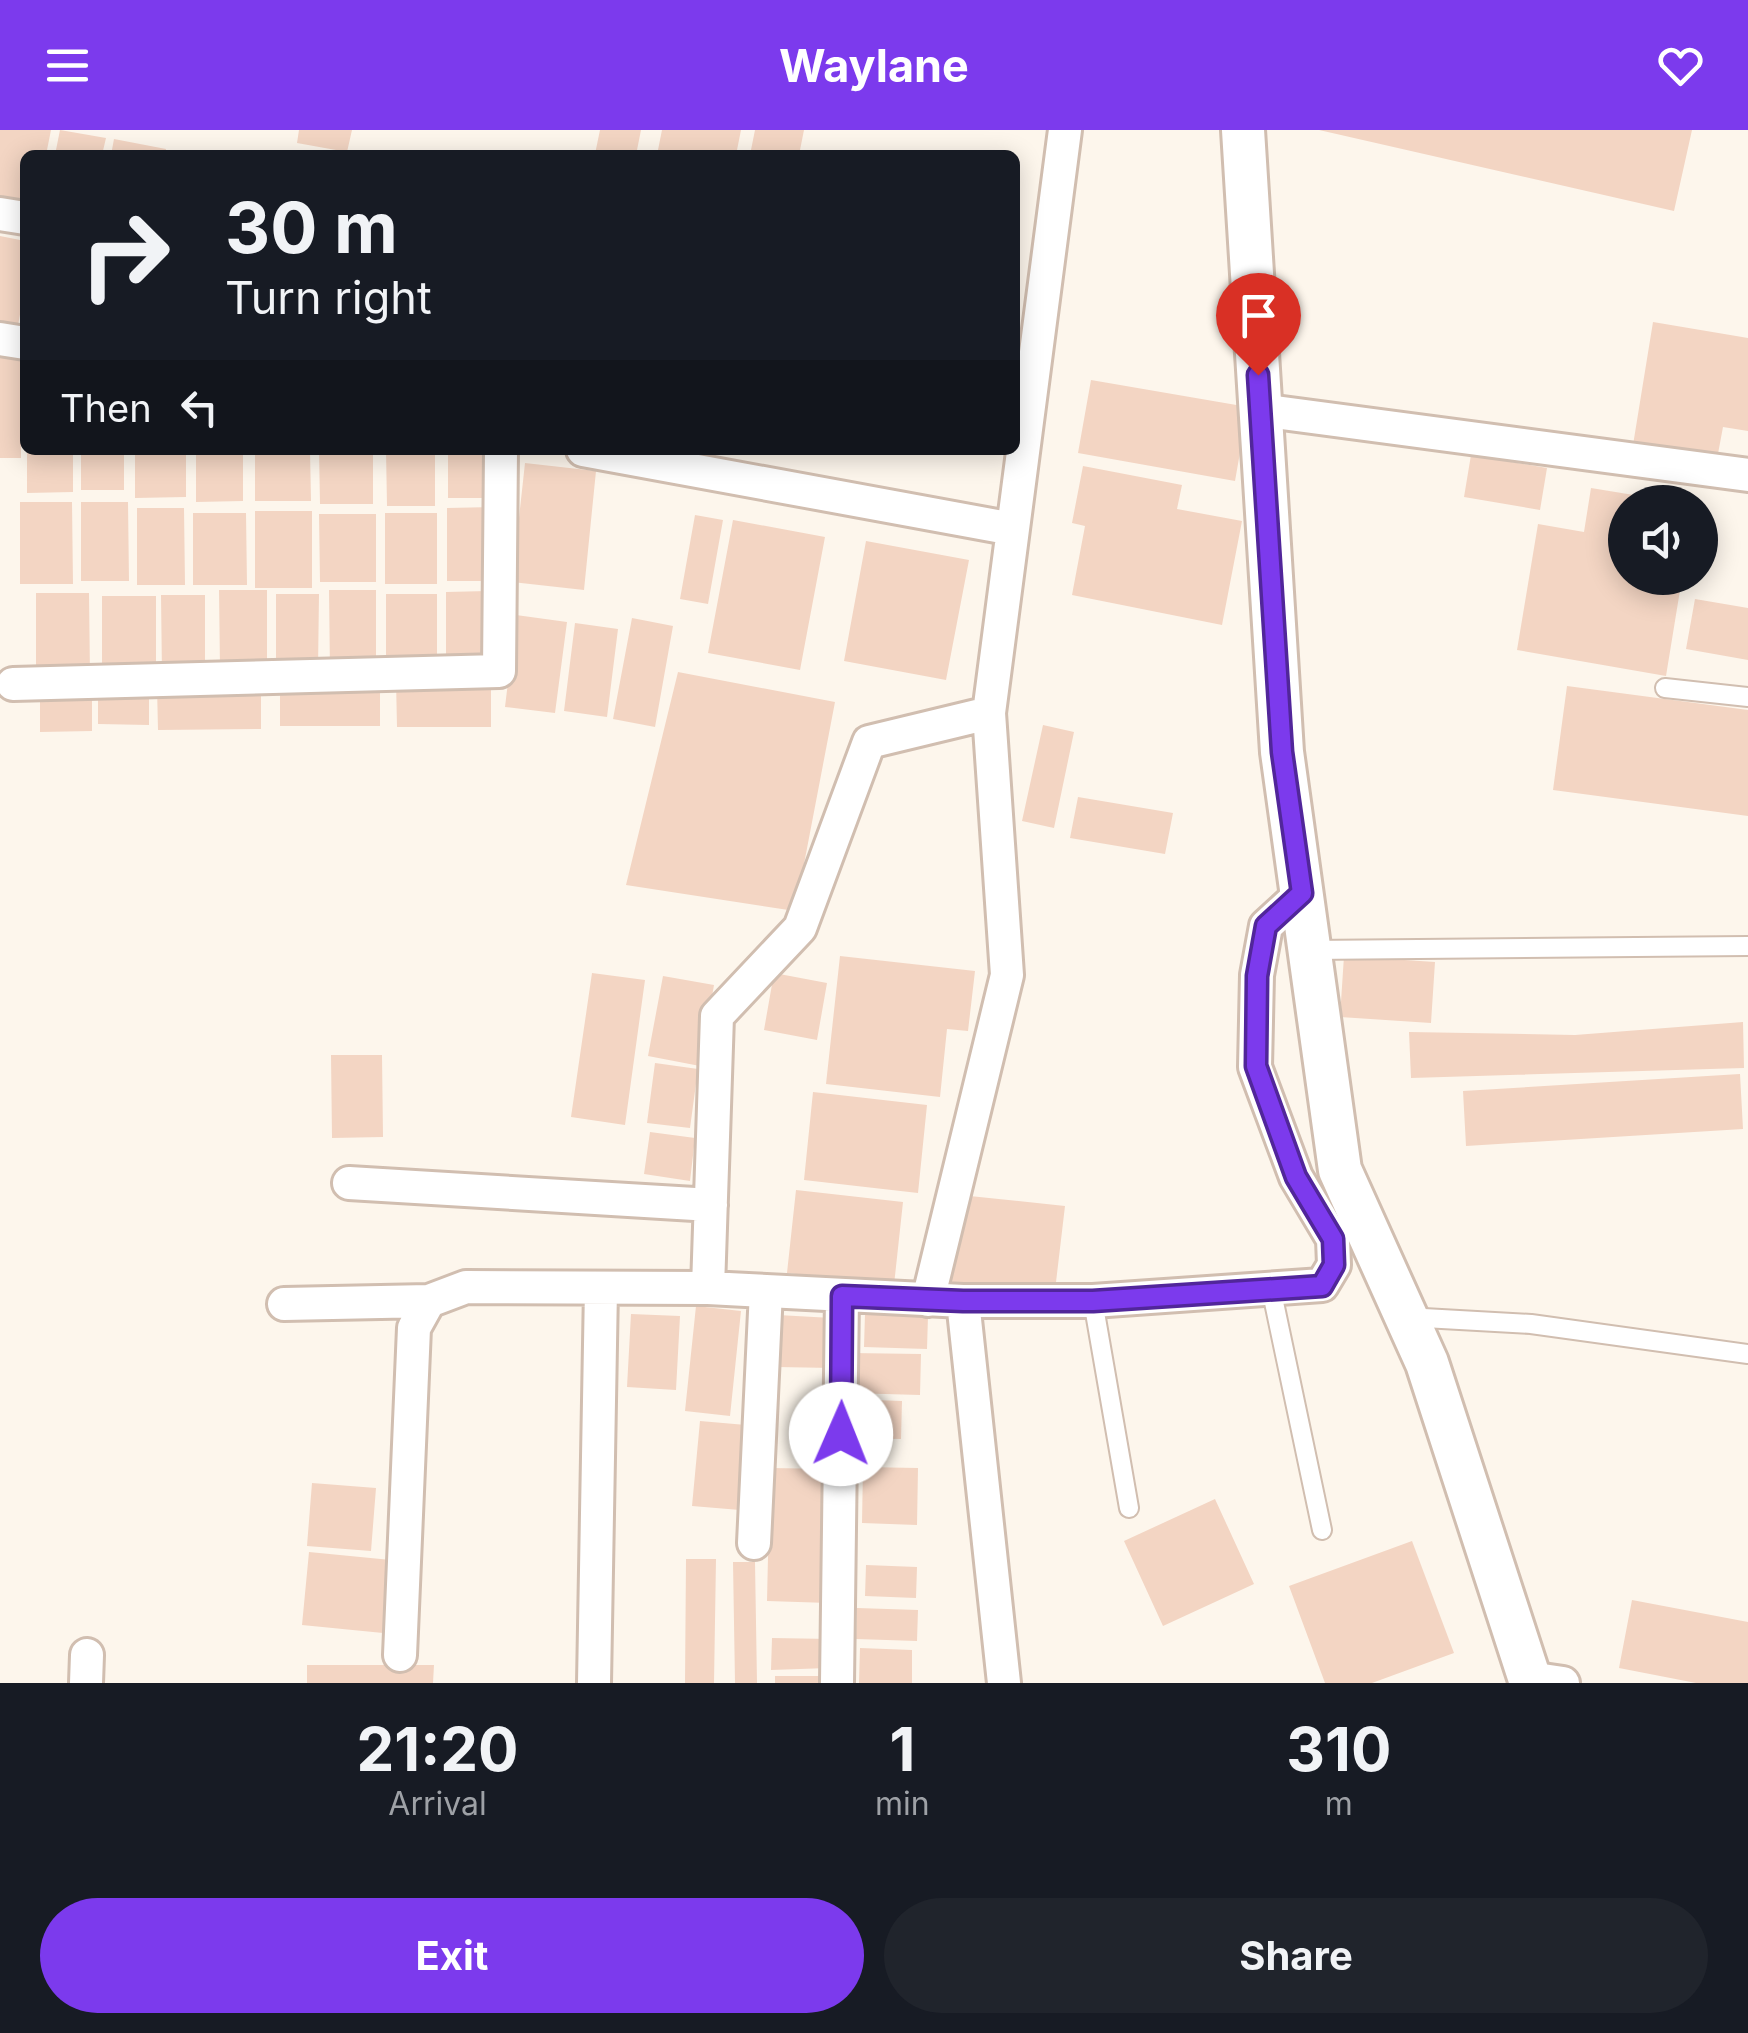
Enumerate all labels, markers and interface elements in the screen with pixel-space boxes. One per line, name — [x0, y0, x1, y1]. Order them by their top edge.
icon: menu — [40, 38, 95, 93]
text: Waylane — [779, 38, 969, 93]
icon: heart — [1653, 38, 1708, 93]
text: 30 m — [225, 185, 398, 270]
icon: right — [60, 190, 190, 320]
text: Turn right — [225, 270, 432, 325]
pin — [1216, 273, 1301, 376]
icon: arrive — [1231, 288, 1286, 343]
icon: left — [172, 380, 227, 435]
text: Then — [60, 385, 152, 431]
map controls — [1608, 485, 1718, 595]
button: sound — [1608, 485, 1718, 595]
position arrow — [789, 1382, 893, 1486]
text: 21:20 — [357, 1713, 519, 1785]
text: 1 — [889, 1713, 915, 1785]
text: 310 — [1286, 1713, 1391, 1785]
text: Arrival — [388, 1784, 487, 1823]
text: min — [875, 1784, 930, 1823]
text: m — [1325, 1784, 1353, 1823]
button: Exit — [40, 1898, 864, 2013]
button: Share — [884, 1898, 1708, 2013]

